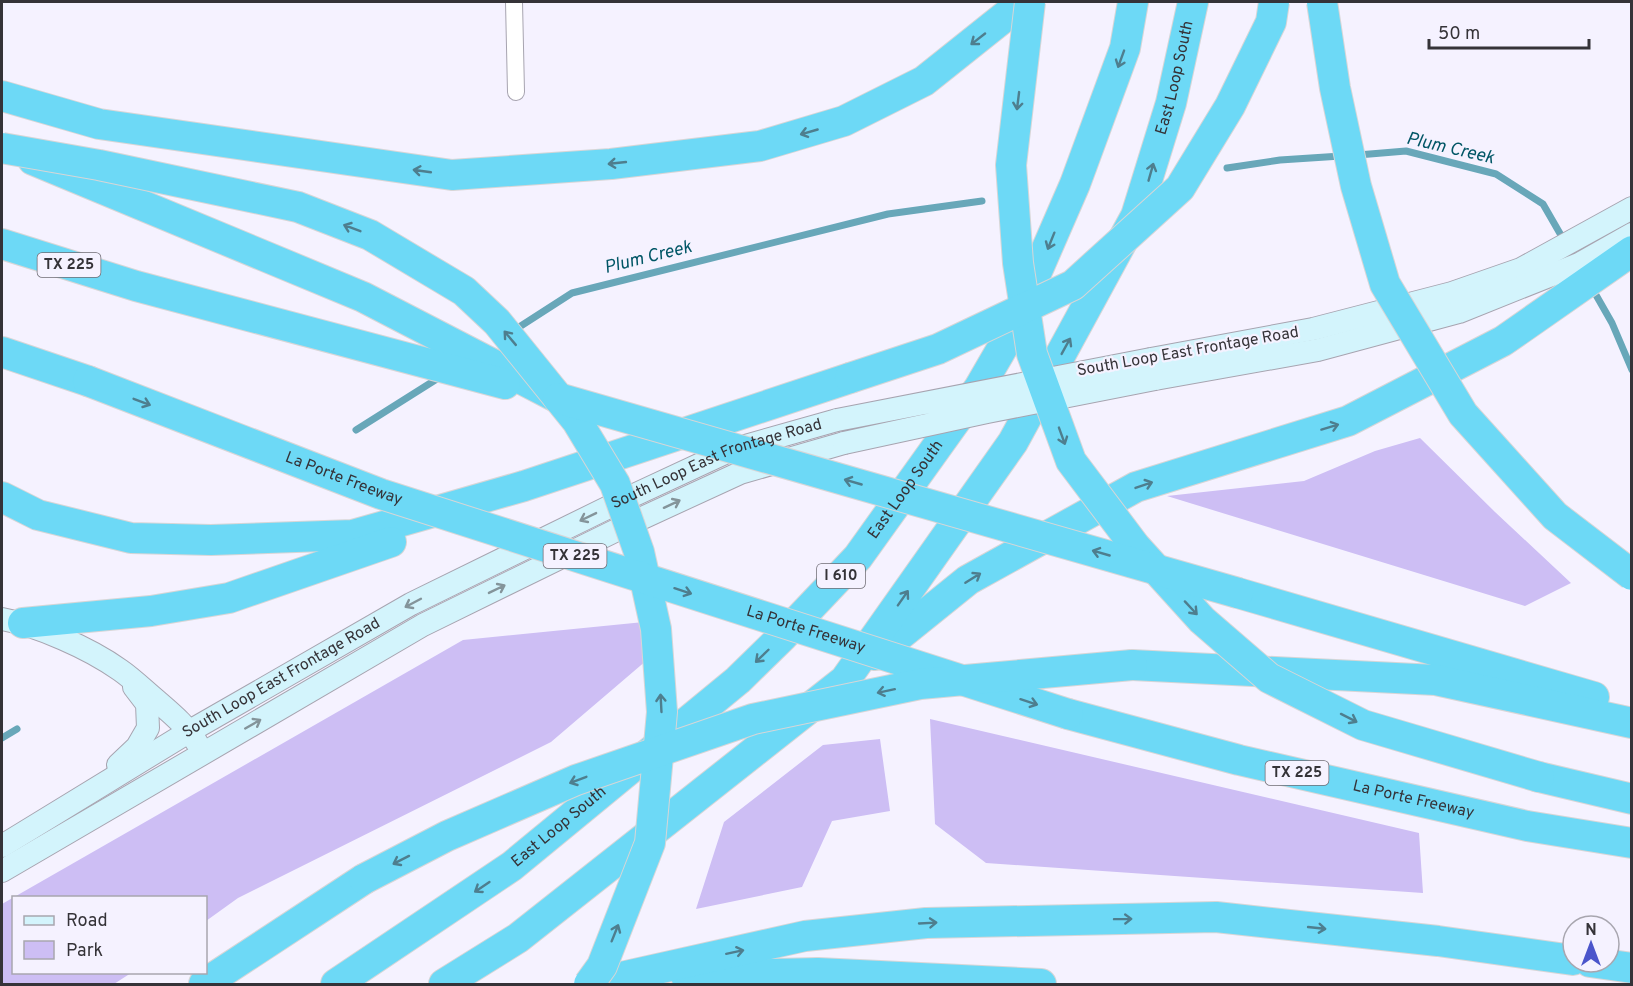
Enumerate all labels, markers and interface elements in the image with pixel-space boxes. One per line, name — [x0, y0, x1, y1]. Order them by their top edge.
scale bar — [1429, 12, 1590, 50]
street label: East Loop South — [1152, 19, 1199, 138]
text: 50 m — [1438, 23, 1480, 46]
one-way arrow — [970, 32, 986, 45]
one-way arrow — [1114, 49, 1125, 67]
one-way arrow — [1013, 91, 1024, 111]
one-way arrow — [799, 126, 818, 138]
water label: Plum Creek — [1404, 128, 1497, 170]
one-way arrow — [607, 158, 627, 169]
one-way arrow — [1146, 163, 1157, 182]
one-way arrow — [413, 166, 433, 177]
one-way arrow — [343, 221, 362, 232]
one-way arrow — [1045, 231, 1056, 249]
water label: Plum Creek — [602, 236, 695, 280]
road number: TX 225 — [38, 253, 100, 277]
street label: South Loop East Frontage Road — [1076, 323, 1300, 381]
one-way arrow — [504, 330, 517, 346]
one-way arrow — [1060, 338, 1072, 355]
one-way arrow — [133, 397, 151, 408]
street label: South Loop East Frontage Road — [608, 415, 824, 514]
one-way arrow — [1320, 421, 1339, 432]
one-way arrow — [1057, 426, 1068, 445]
street label: East Loop South — [864, 437, 948, 543]
street label: La Porte Freeway — [282, 448, 405, 510]
one-way arrow — [844, 476, 863, 487]
one-way arrow — [1134, 478, 1153, 489]
one-way arrow — [663, 498, 681, 509]
one-way arrow — [579, 511, 597, 523]
road number: TX 225 — [544, 544, 606, 568]
one-way arrow — [1092, 547, 1111, 559]
road number: I 610 — [817, 564, 865, 588]
one-way arrow — [964, 571, 981, 583]
one-way arrow — [487, 582, 505, 594]
one-way arrow — [673, 586, 692, 597]
one-way arrow — [897, 590, 909, 607]
one-way arrow — [405, 597, 422, 609]
one-way arrow — [1184, 600, 1198, 615]
street label: La Porte Freeway — [744, 602, 868, 658]
street label: South Loop East Frontage Road — [179, 614, 384, 743]
one-way arrow — [755, 649, 770, 664]
one-way arrow — [877, 686, 896, 697]
one-way arrow — [655, 693, 666, 713]
one-way arrow — [1019, 697, 1038, 708]
one-way arrow — [1340, 713, 1358, 725]
one-way arrow — [244, 718, 261, 730]
road number: TX 225 — [1266, 761, 1328, 785]
one-way arrow — [569, 775, 588, 786]
street label: La Porte Freeway — [1351, 776, 1476, 824]
street label: East Loop South — [508, 782, 611, 872]
one-way arrow — [392, 855, 410, 866]
one-way arrow — [475, 881, 491, 893]
legend — [12, 896, 207, 974]
text: Road — [66, 910, 108, 933]
one-way arrow — [1112, 913, 1132, 924]
north arrow — [1561, 914, 1621, 974]
one-way arrow — [918, 917, 938, 928]
text: N — [1585, 921, 1597, 941]
one-way arrow — [1307, 923, 1327, 934]
one-way arrow — [610, 924, 621, 942]
text: Park — [66, 940, 103, 963]
one-way arrow — [726, 945, 745, 957]

